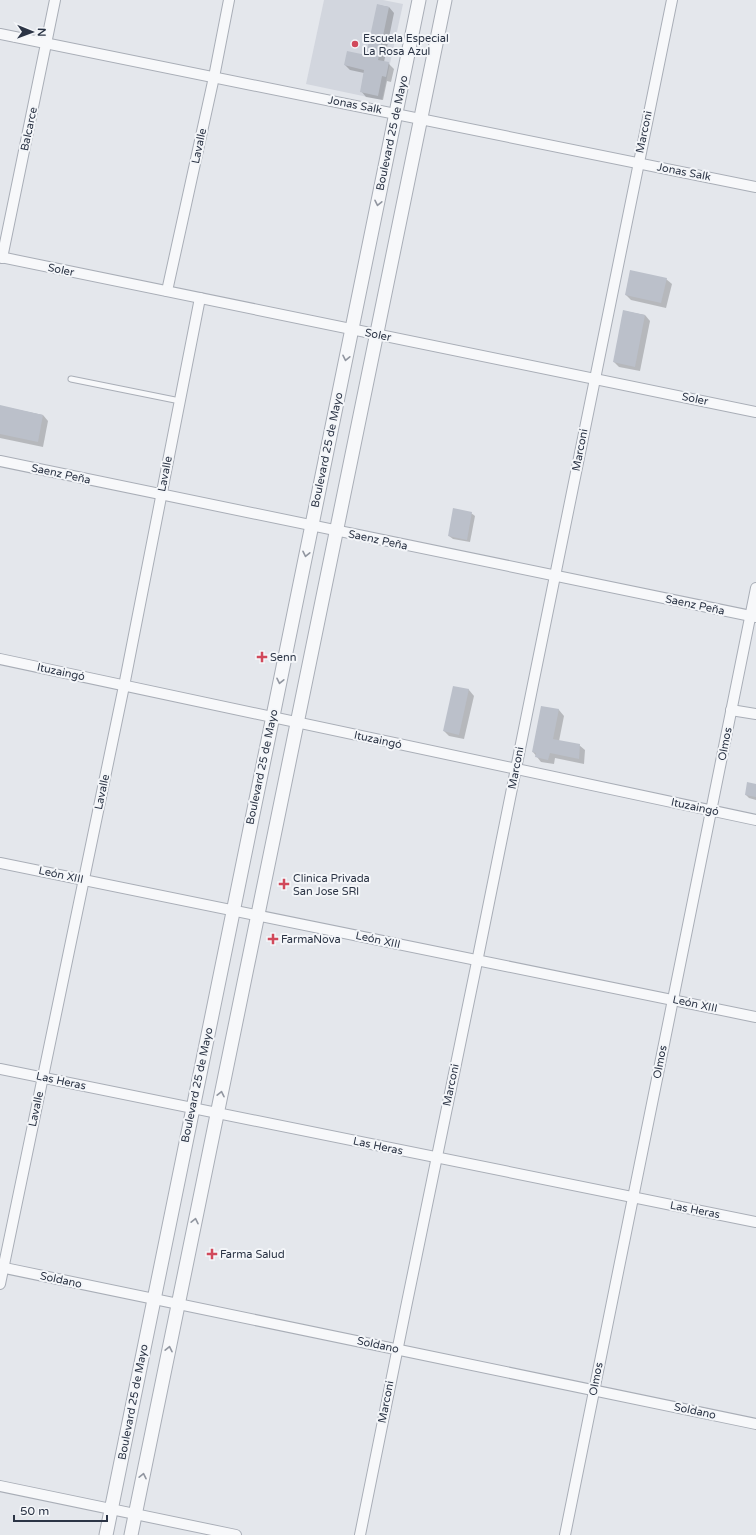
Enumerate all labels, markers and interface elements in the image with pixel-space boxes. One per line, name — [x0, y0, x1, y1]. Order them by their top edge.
north arrow — [12, 12, 52, 52]
text: N — [35, 28, 48, 37]
place label: Escuela Especial La Rosa Azul — [363, 32, 449, 58]
marker: Escuela Especial La Rosa Azul — [350, 39, 360, 49]
street label: Boulevard 25 de Mayo — [373, 74, 411, 192]
street label: Jonas Salk — [327, 93, 383, 117]
street label: Balcarce — [18, 106, 40, 152]
street label: Marconi — [633, 110, 655, 154]
street label: Lavalle — [189, 127, 209, 165]
street label: Jonas Salk — [656, 160, 712, 184]
one-way arrow — [374, 200, 382, 206]
street label: Soler — [47, 261, 76, 279]
street label: Soler — [364, 326, 393, 344]
one-way arrow — [342, 354, 350, 361]
street label: Soler — [681, 390, 710, 408]
street label: Boulevard 25 de Mayo — [308, 391, 346, 509]
street label: Marconi — [570, 428, 590, 472]
street label: Lavalle — [155, 455, 175, 493]
street label: Saenz Peña — [30, 461, 92, 487]
street label: Saenz Peña — [347, 527, 409, 553]
one-way arrow — [302, 550, 310, 557]
street label: Saenz Peña — [664, 592, 726, 618]
place label: Senn — [270, 651, 296, 664]
marker: Senn — [257, 652, 267, 662]
street label: Ituzaingó — [36, 661, 86, 683]
one-way arrow — [276, 678, 285, 684]
street label: Boulevard 25 de Mayo — [243, 708, 281, 826]
street label: Olmos — [715, 726, 735, 762]
street label: Ituzaingó — [353, 729, 403, 751]
street label: Marconi — [506, 746, 526, 790]
street label: Lavalle — [92, 773, 112, 811]
street label: Ituzaingó — [670, 796, 720, 818]
street label: León XIII — [37, 864, 85, 886]
place label: Clinica Privada San Jose SRl — [293, 872, 370, 898]
marker: Clinica Privada San Jose SRl — [278, 878, 290, 890]
street label: León XIII — [354, 929, 402, 951]
place label: FarmaNova — [281, 933, 341, 946]
marker: FarmaNova — [268, 934, 278, 944]
street label: León XIII — [671, 993, 719, 1015]
street label: Boulevard 25 de Mayo — [178, 1026, 216, 1144]
street label: Olmos — [650, 1044, 670, 1080]
street label: Marconi — [440, 1063, 462, 1107]
street label: Las Heras — [35, 1069, 87, 1093]
street label: Lavalle — [26, 1090, 46, 1128]
one-way arrow — [217, 1091, 225, 1097]
street label: Las Heras — [352, 1134, 404, 1158]
street label: Las Heras — [669, 1199, 721, 1221]
one-way arrow — [191, 1218, 199, 1224]
place label: Farma Salud — [220, 1248, 285, 1261]
marker: Farma Salud — [207, 1249, 217, 1259]
street label: Soldano — [39, 1269, 84, 1291]
street label: Soldano — [356, 1334, 401, 1356]
street label: Boulevard 25 de Mayo — [115, 1343, 151, 1461]
one-way arrow — [165, 1345, 173, 1352]
street label: Olmos — [586, 1361, 606, 1397]
street label: Marconi — [376, 1380, 396, 1424]
street label: Soldano — [673, 1400, 718, 1422]
one-way arrow — [139, 1473, 147, 1479]
scale bar — [14, 1497, 107, 1523]
text: 50 m — [20, 1504, 49, 1518]

